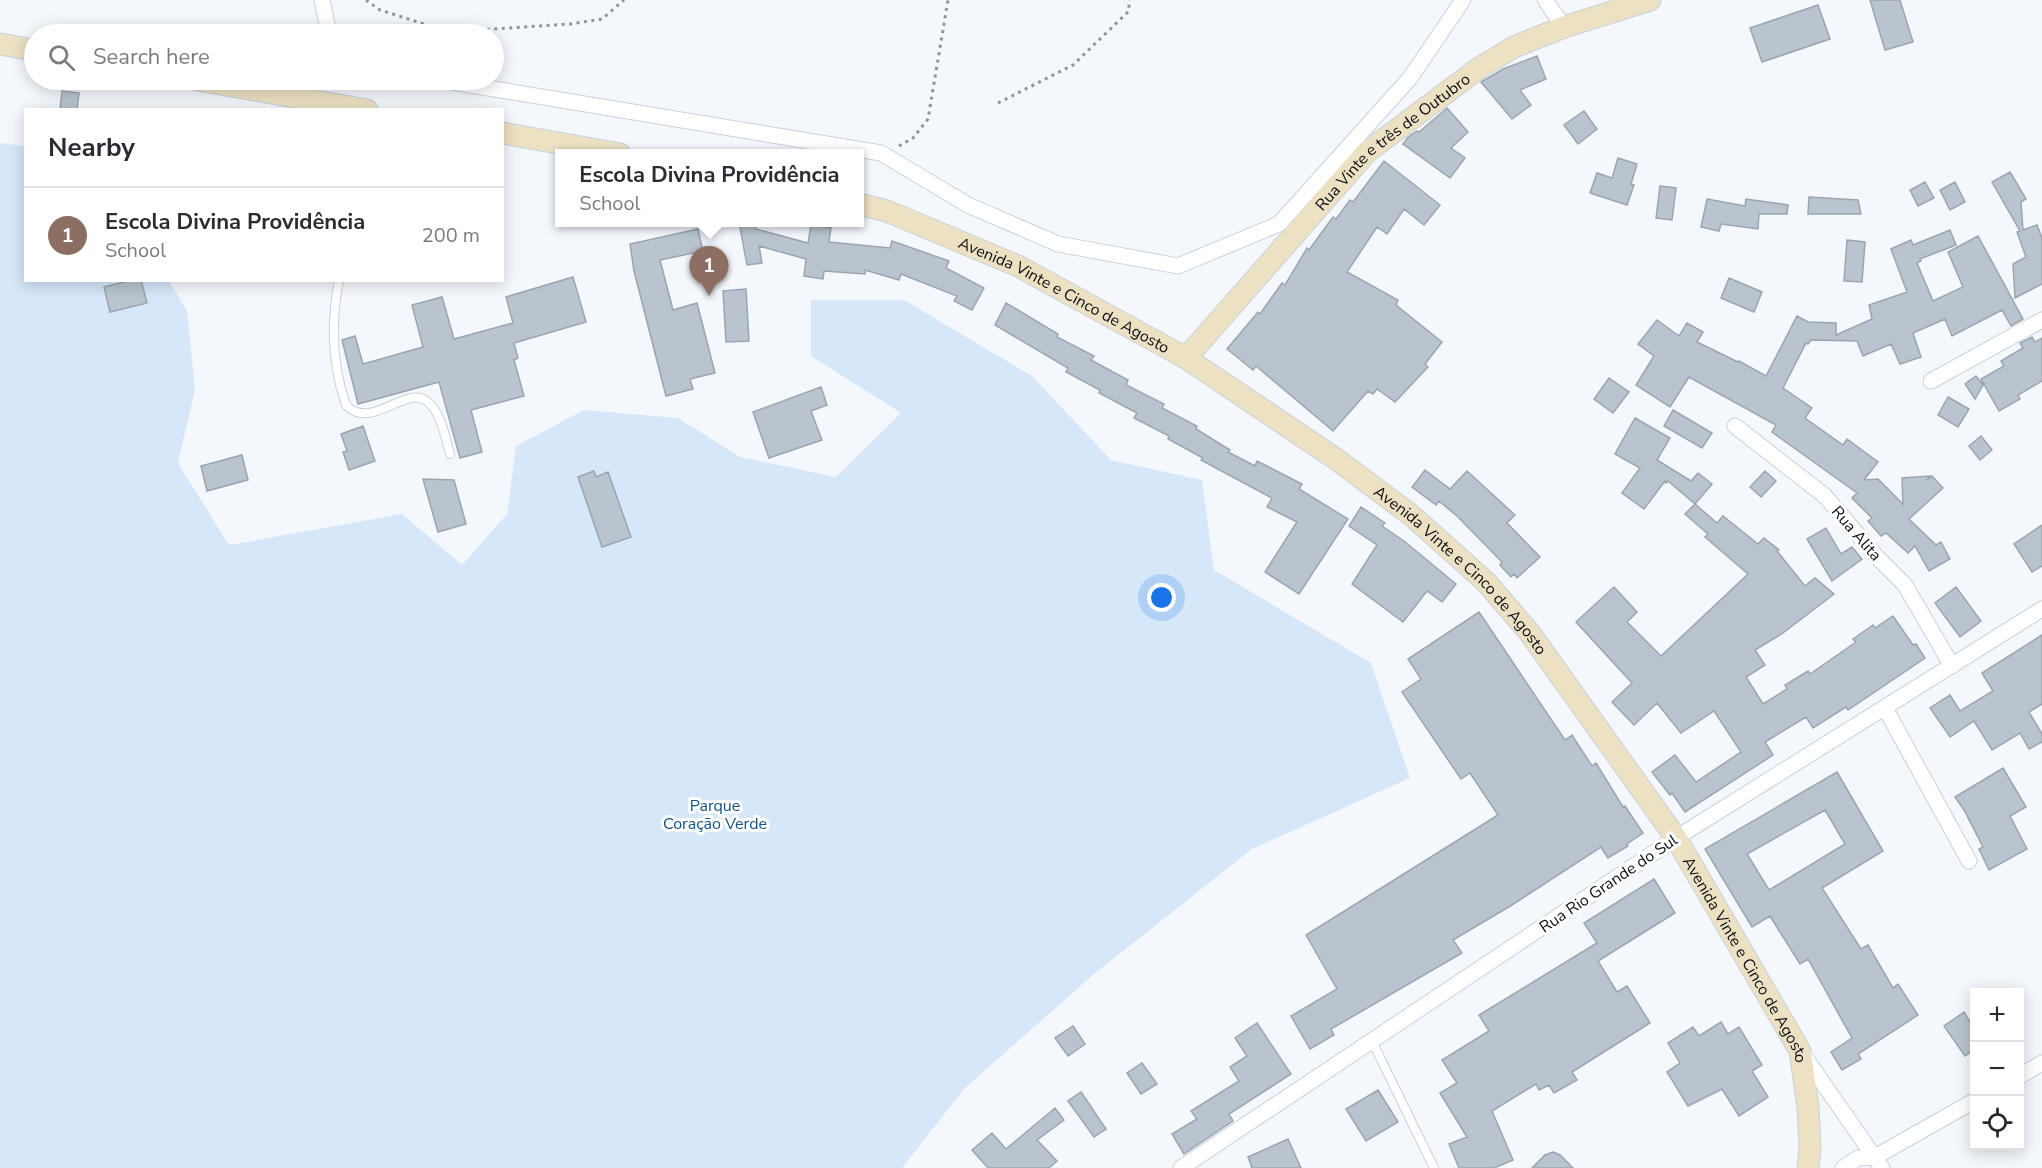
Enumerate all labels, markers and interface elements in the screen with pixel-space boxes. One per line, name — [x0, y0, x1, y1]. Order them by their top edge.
search box — [24, 24, 504, 90]
icon: search — [45, 41, 78, 74]
text: Search here — [93, 42, 210, 72]
street label: Rua Vinte e três de Outubro — [1310, 68, 1475, 216]
text: Nearby — [48, 130, 135, 165]
popup — [555, 149, 864, 227]
text: Escola Divina Providência — [579, 160, 840, 190]
text: School — [579, 190, 640, 217]
text: Escola Divina Providência — [105, 207, 365, 237]
text: 1 — [62, 222, 74, 249]
text: 200 m — [422, 222, 480, 249]
street label: Avenida Vinte e Cinco de Agosto — [955, 232, 1173, 359]
text: School — [105, 237, 166, 264]
pin: 1 — [690, 246, 728, 296]
street label: Avenida Vinte e Cinco de Agosto — [1369, 481, 1552, 659]
street label: Rua Alita — [1826, 501, 1886, 566]
your location — [1147, 583, 1176, 612]
park label: Parque Coração Verde — [663, 795, 767, 835]
street label: Rua Rio Grande do Sul — [1535, 829, 1682, 938]
street label: Avenida Vinte e Cinco de Agosto — [1677, 853, 1812, 1064]
map controls — [1970, 988, 2024, 1150]
button: + — [1970, 988, 2024, 1042]
button: − — [1970, 1042, 2024, 1096]
button: locate — [1970, 1096, 2024, 1150]

